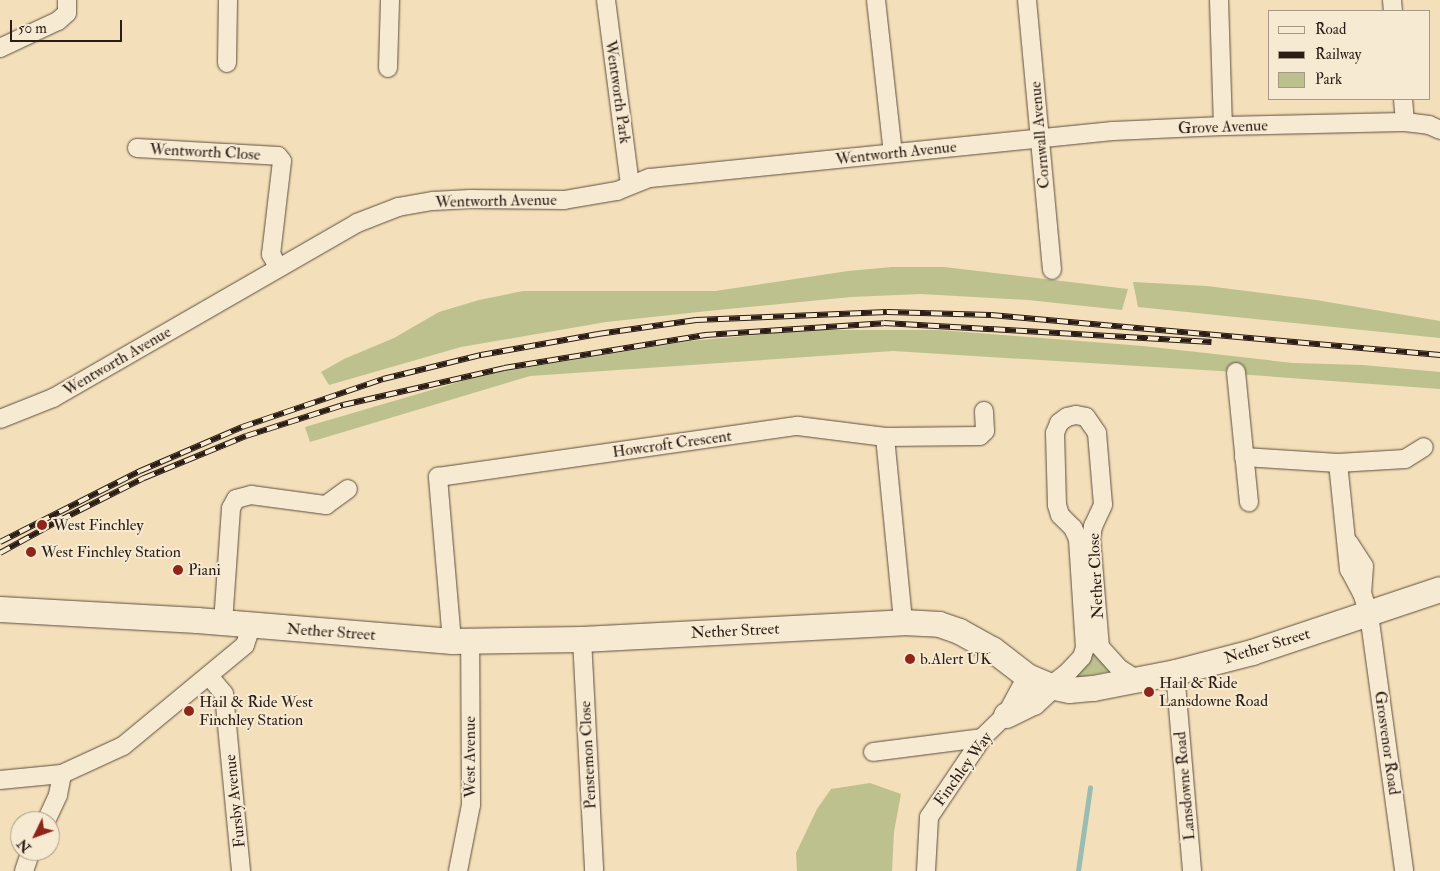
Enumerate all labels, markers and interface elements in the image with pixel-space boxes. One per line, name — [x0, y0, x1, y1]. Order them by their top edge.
scale bar — [12, 10, 125, 42]
legend — [1268, 10, 1430, 100]
text: 50 m — [18, 19, 47, 38]
text: Road — [1315, 20, 1346, 39]
street label: Wentworth Park — [601, 39, 635, 145]
text: Railway — [1315, 45, 1361, 64]
text: Park — [1315, 70, 1342, 89]
street label: Cornwall Avenue — [1026, 81, 1054, 189]
street label: Grove Avenue — [1178, 116, 1268, 138]
street label: Wentworth Avenue — [835, 137, 957, 169]
street label: Wentworth Close — [149, 140, 261, 164]
street label: Wentworth Avenue — [435, 190, 557, 212]
street label: Wentworth Avenue — [60, 322, 174, 400]
street label: Howcroft Crescent — [611, 426, 733, 462]
place label: West Finchley — [53, 515, 144, 535]
marker: West Finchley — [35, 518, 49, 532]
street label: Nether Close — [1084, 533, 1108, 619]
place label: West Finchley Station — [41, 542, 181, 562]
marker: West Finchley Station — [25, 546, 37, 558]
place label: Piani — [188, 560, 221, 580]
marker: Piani — [172, 564, 184, 576]
street label: Nether Street — [286, 619, 376, 645]
street label: Nether Street — [690, 619, 780, 643]
street label: Nether Street — [1222, 624, 1312, 668]
place label: b.Alert UK — [920, 649, 991, 669]
marker: b.Alert UK — [904, 653, 916, 665]
place label: Hail & Ride Lansdowne Road — [1159, 673, 1268, 711]
marker: Hail & Ride Lansdowne Road — [1143, 686, 1155, 698]
street label: Grosvenor Road — [1370, 690, 1404, 796]
place label: Hail & Ride West Finchley Station — [199, 692, 313, 730]
street label: Penstemon Close — [576, 700, 600, 810]
marker: Hail & Ride West Finchley Station — [183, 705, 195, 717]
street label: West Avenue — [460, 716, 480, 798]
street label: Finchley Way — [930, 728, 996, 810]
street label: Lansdowne Road — [1171, 731, 1199, 841]
street label: Fursby Avenue — [221, 753, 249, 849]
north arrow — [10, 811, 60, 861]
text: N — [14, 835, 35, 856]

